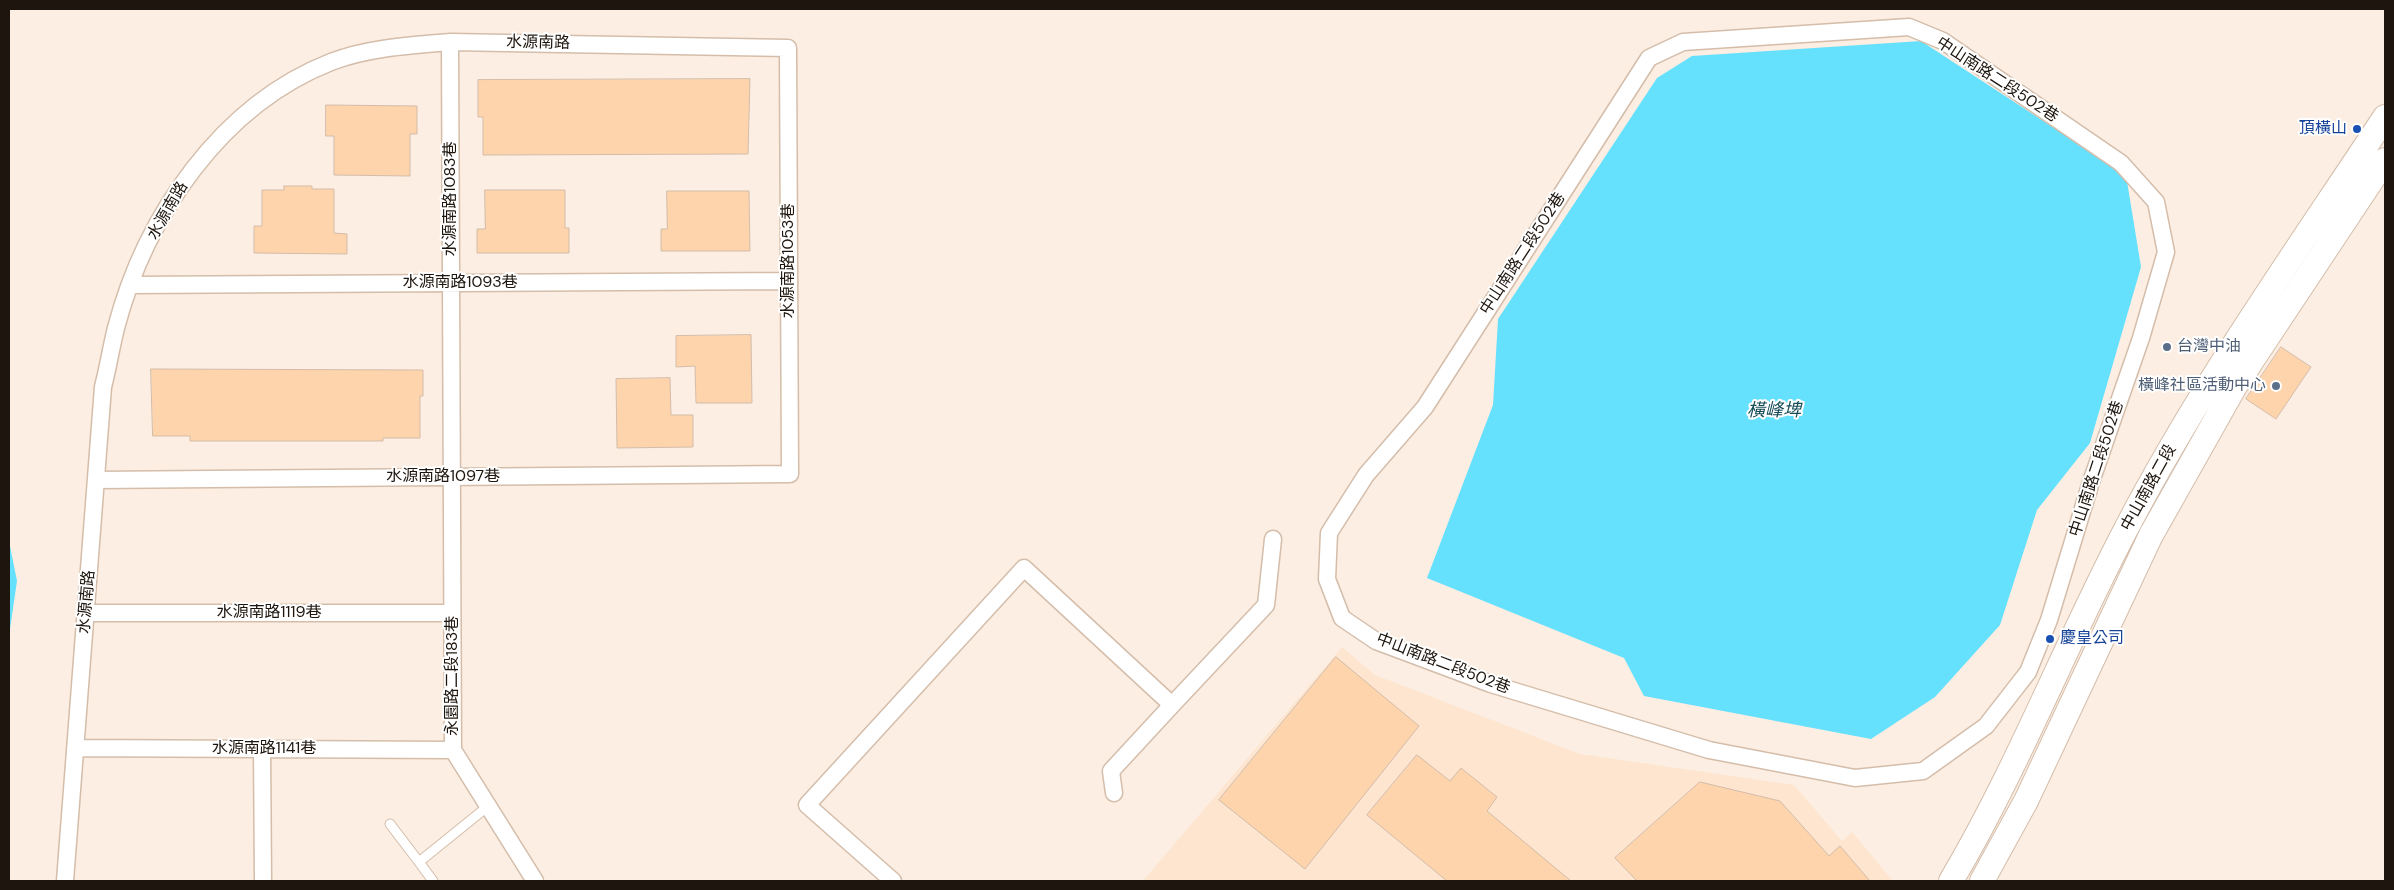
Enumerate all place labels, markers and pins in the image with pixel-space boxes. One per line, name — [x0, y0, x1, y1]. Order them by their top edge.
place label: 頂橫山 — [2299, 119, 2347, 139]
marker: 頂橫山 — [2351, 123, 2363, 135]
place label: 台灣中油 — [2177, 337, 2241, 357]
marker: 台灣中油 — [2161, 341, 2173, 353]
place label: 橫峰社區活動中心 — [2138, 376, 2266, 396]
marker: 橫峰社區活動中心 — [2270, 380, 2282, 392]
place label: 慶皇公司 — [2060, 629, 2124, 649]
marker: 慶皇公司 — [2044, 633, 2056, 645]

